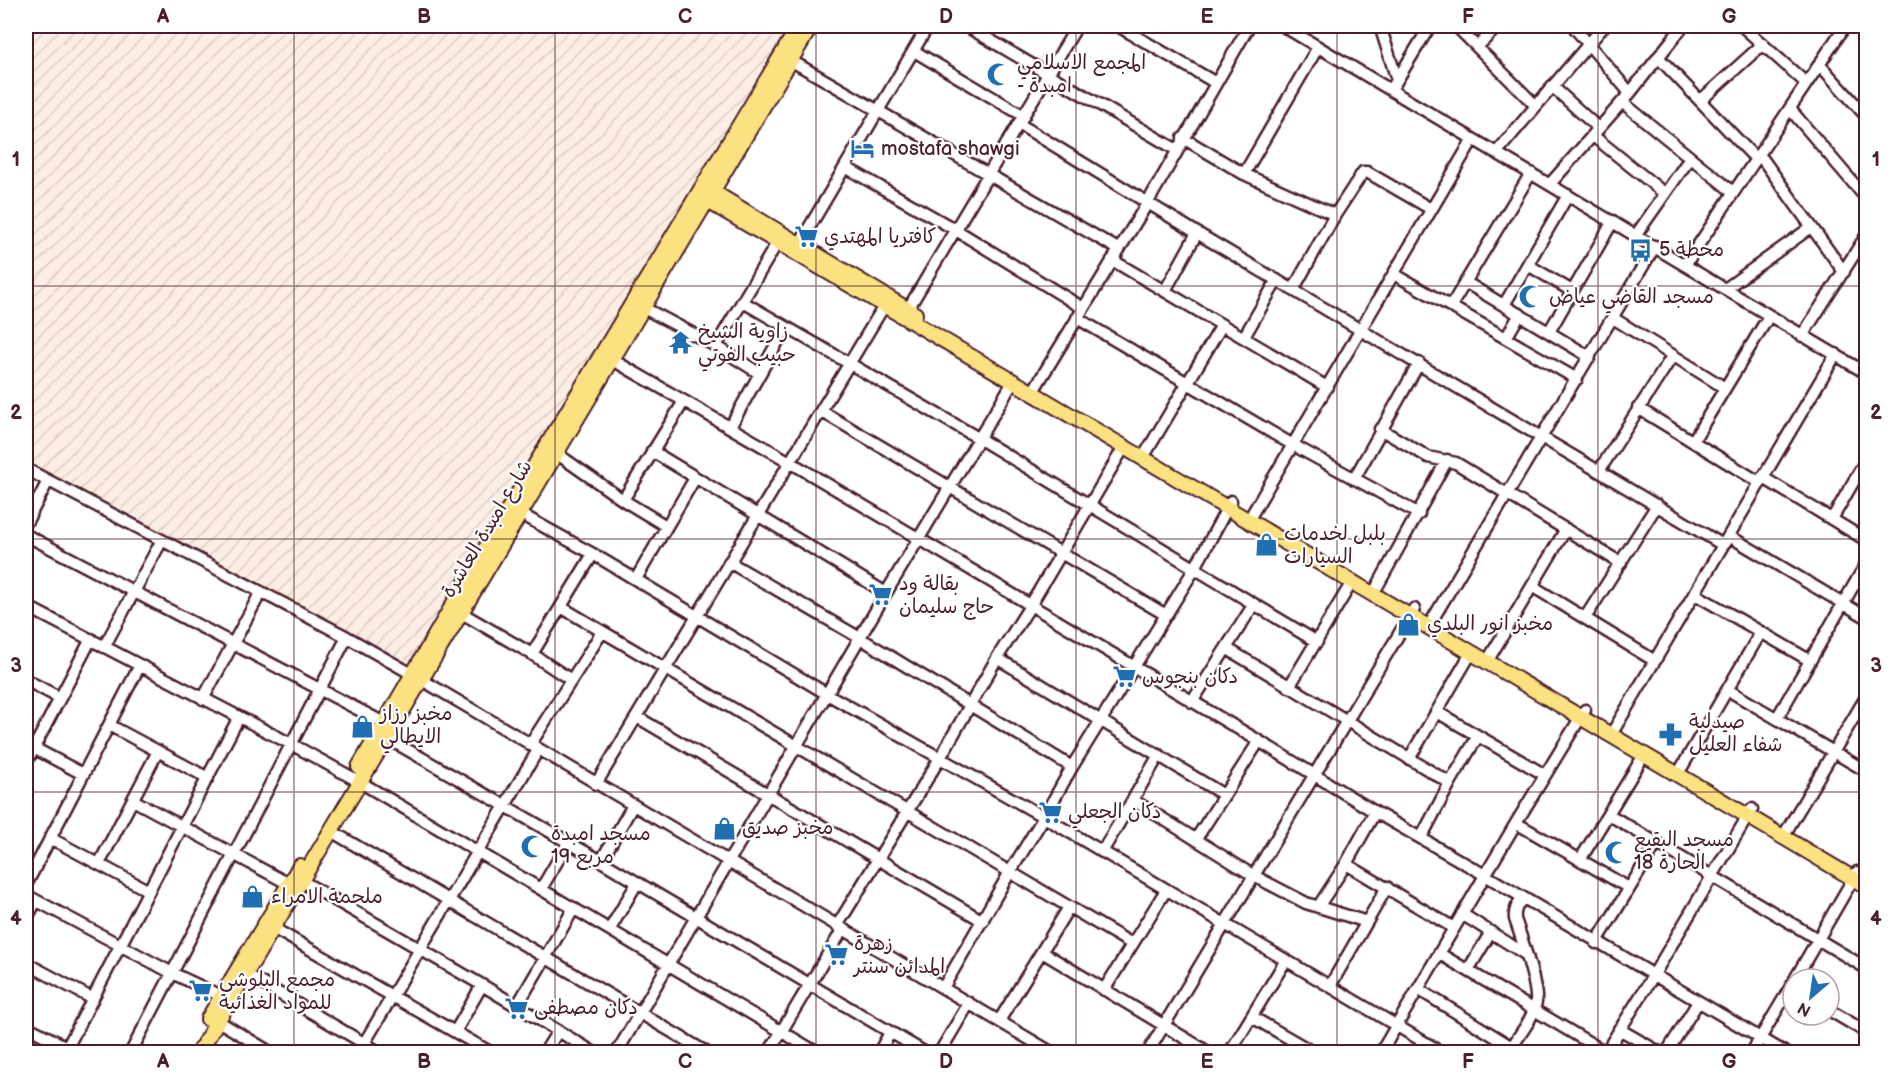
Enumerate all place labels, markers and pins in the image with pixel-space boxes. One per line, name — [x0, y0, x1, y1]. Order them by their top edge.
place label: المجمع الاسلامي - امبدة — [1017, 51, 1146, 98]
mosque icon: المجمع الاسلامي - امبدة — [986, 61, 1012, 87]
hotel icon: mostafa shawgi — [850, 136, 876, 162]
place label: mostafa shawgi — [881, 137, 1020, 161]
supermarket icon: كافتريا المهتدي — [793, 224, 819, 250]
place label: كافتريا المهتدي — [824, 225, 936, 251]
bus stop icon: محطة 5 — [1628, 237, 1654, 263]
place label: محطة 5 — [1659, 238, 1724, 262]
mosque icon: مسجد القاضي عياض — [1518, 284, 1544, 310]
place label: مسجد القاضي عياض — [1549, 285, 1714, 314]
place label: زاوية الشيخ حبيب الفوتي — [698, 320, 796, 372]
temple icon: زاوية الشيخ حبيب الفوتي — [667, 330, 693, 356]
place label: بلبل لخدمات السيارات — [1284, 522, 1386, 569]
shop icon: بلبل لخدمات السيارات — [1253, 532, 1279, 558]
place label: بقالة ود حاج سليمان — [899, 572, 994, 620]
supermarket icon: بقالة ود حاج سليمان — [868, 582, 894, 608]
shop icon: مخبز انور البلدي — [1396, 611, 1422, 637]
place label: مخبز انور البلدي — [1427, 612, 1553, 638]
supermarket icon: دكان بنجوس — [1111, 664, 1137, 690]
place label: دكان بنجوس — [1142, 665, 1238, 689]
place label: مخبز رزاز الايطالي — [378, 702, 452, 754]
place label: صيدلية شفاء العليل — [1689, 710, 1783, 757]
shop icon: مخبز رزاز الايطالي — [349, 713, 375, 739]
pharmacy icon: صيدلية شفاء العليل — [1658, 721, 1684, 747]
supermarket icon: دكان الجعلي — [1037, 799, 1063, 825]
place label: دكان الجعلي — [1068, 800, 1161, 829]
shop icon: مخبز صديق — [711, 815, 737, 841]
place label: مخبز صديق — [742, 816, 833, 840]
place label: مسجد امبدة مربع 19 — [551, 822, 651, 871]
place label: مسجد البقيع الحارة 18 — [1634, 828, 1734, 875]
mosque icon: مسجد امبدة مربع 19 — [520, 833, 546, 859]
mosque icon: مسجد البقيع الحارة 18 — [1603, 839, 1629, 865]
shop icon: ملحمة الامراء — [240, 884, 266, 910]
place label: ملحمة الامراء — [271, 885, 383, 909]
place label: زهرة المدائن سنتر — [852, 932, 945, 979]
supermarket icon: زهرة المدائن سنتر — [823, 942, 849, 968]
place label: مجمع البلوشي للمواد الغذائية — [219, 968, 335, 1015]
supermarket icon: مجمع البلوشي للمواد الغذائية — [188, 978, 214, 1004]
supermarket icon: دكان مصطفى — [503, 995, 529, 1021]
place label: دكان مصطفى — [534, 996, 638, 1020]

